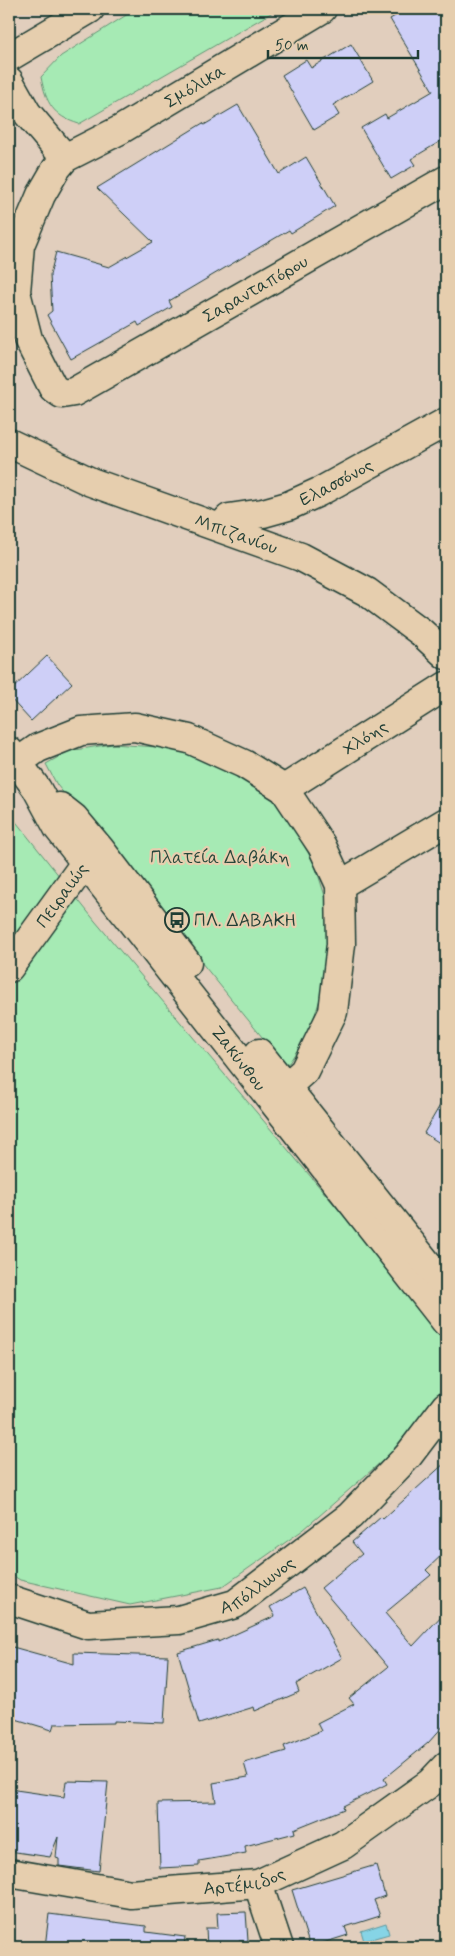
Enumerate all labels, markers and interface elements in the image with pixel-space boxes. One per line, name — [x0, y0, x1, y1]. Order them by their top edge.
scale bar — [268, 28, 418, 60]
text: 50 m — [275, 36, 309, 56]
street label: Σμόλικα — [161, 59, 231, 114]
street label: Σαρανταπόρου — [199, 250, 313, 329]
street label: Ελασσόνος — [296, 453, 378, 512]
street label: Μπιζανίου — [191, 509, 281, 561]
street label: Χλόης — [338, 715, 393, 762]
park label: Πλατεία Δαβάκη — [150, 846, 290, 870]
street label: Πειραιώς — [31, 858, 94, 933]
bus stop icon: ΠΛ. ΔΑΒΑΚΗ — [164, 907, 190, 933]
place label: ΠΛ. ΔΑΒΑΚΗ — [194, 909, 296, 933]
street label: Ζακύνθου — [205, 1021, 271, 1096]
street label: Απόλλωνος — [217, 1551, 300, 1621]
street label: Αρτέμιδος — [202, 1862, 289, 1901]

